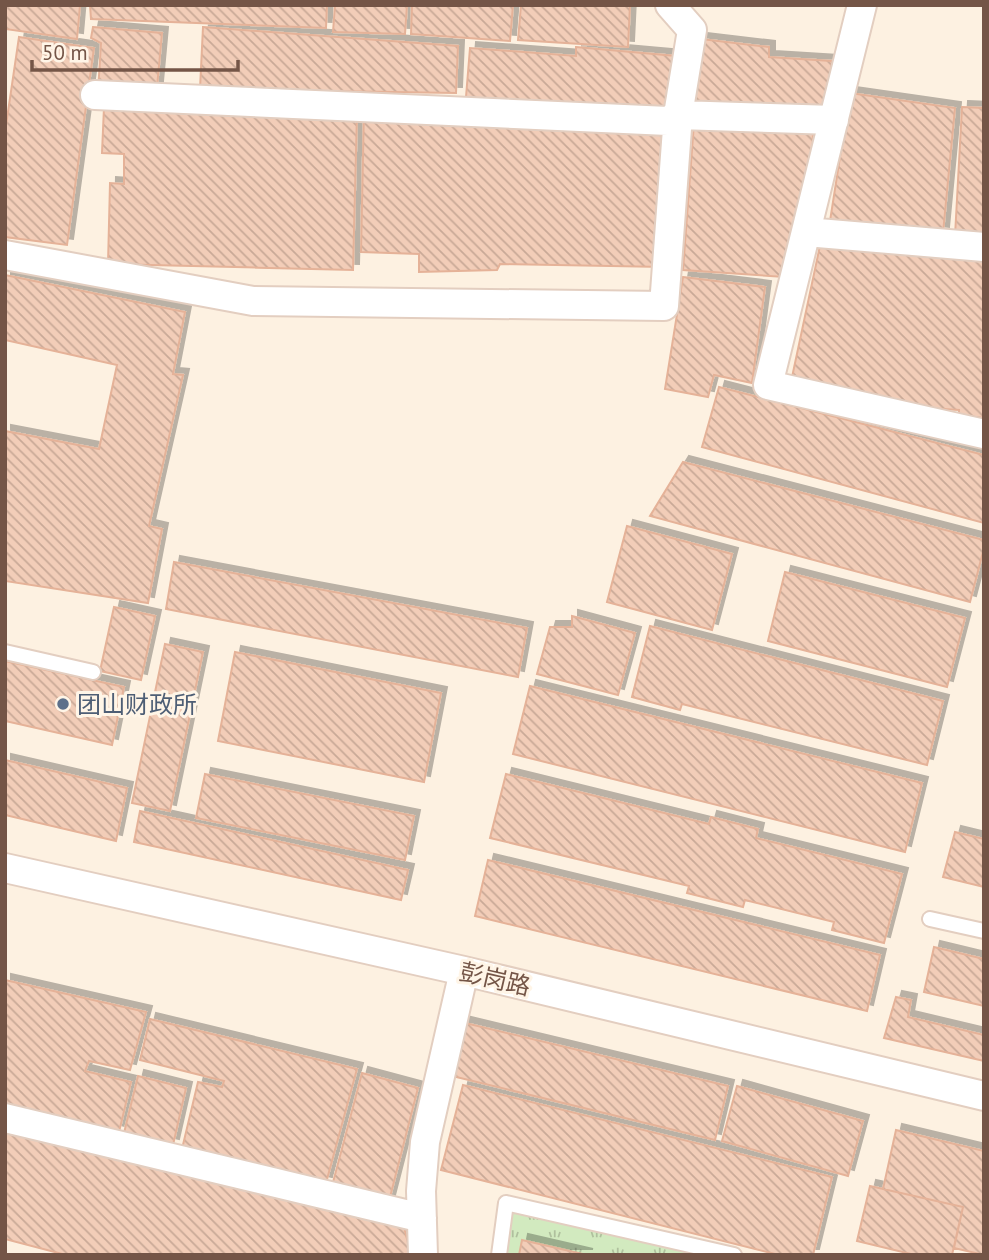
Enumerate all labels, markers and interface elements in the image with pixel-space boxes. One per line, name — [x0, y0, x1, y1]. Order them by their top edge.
scale bar — [32, 28, 238, 72]
text: 50 m — [42, 39, 88, 66]
place label: 团山财政所 — [77, 689, 197, 720]
marker: 团山财政所 — [55, 696, 71, 712]
street label: 彭岗路 — [456, 956, 534, 1002]

